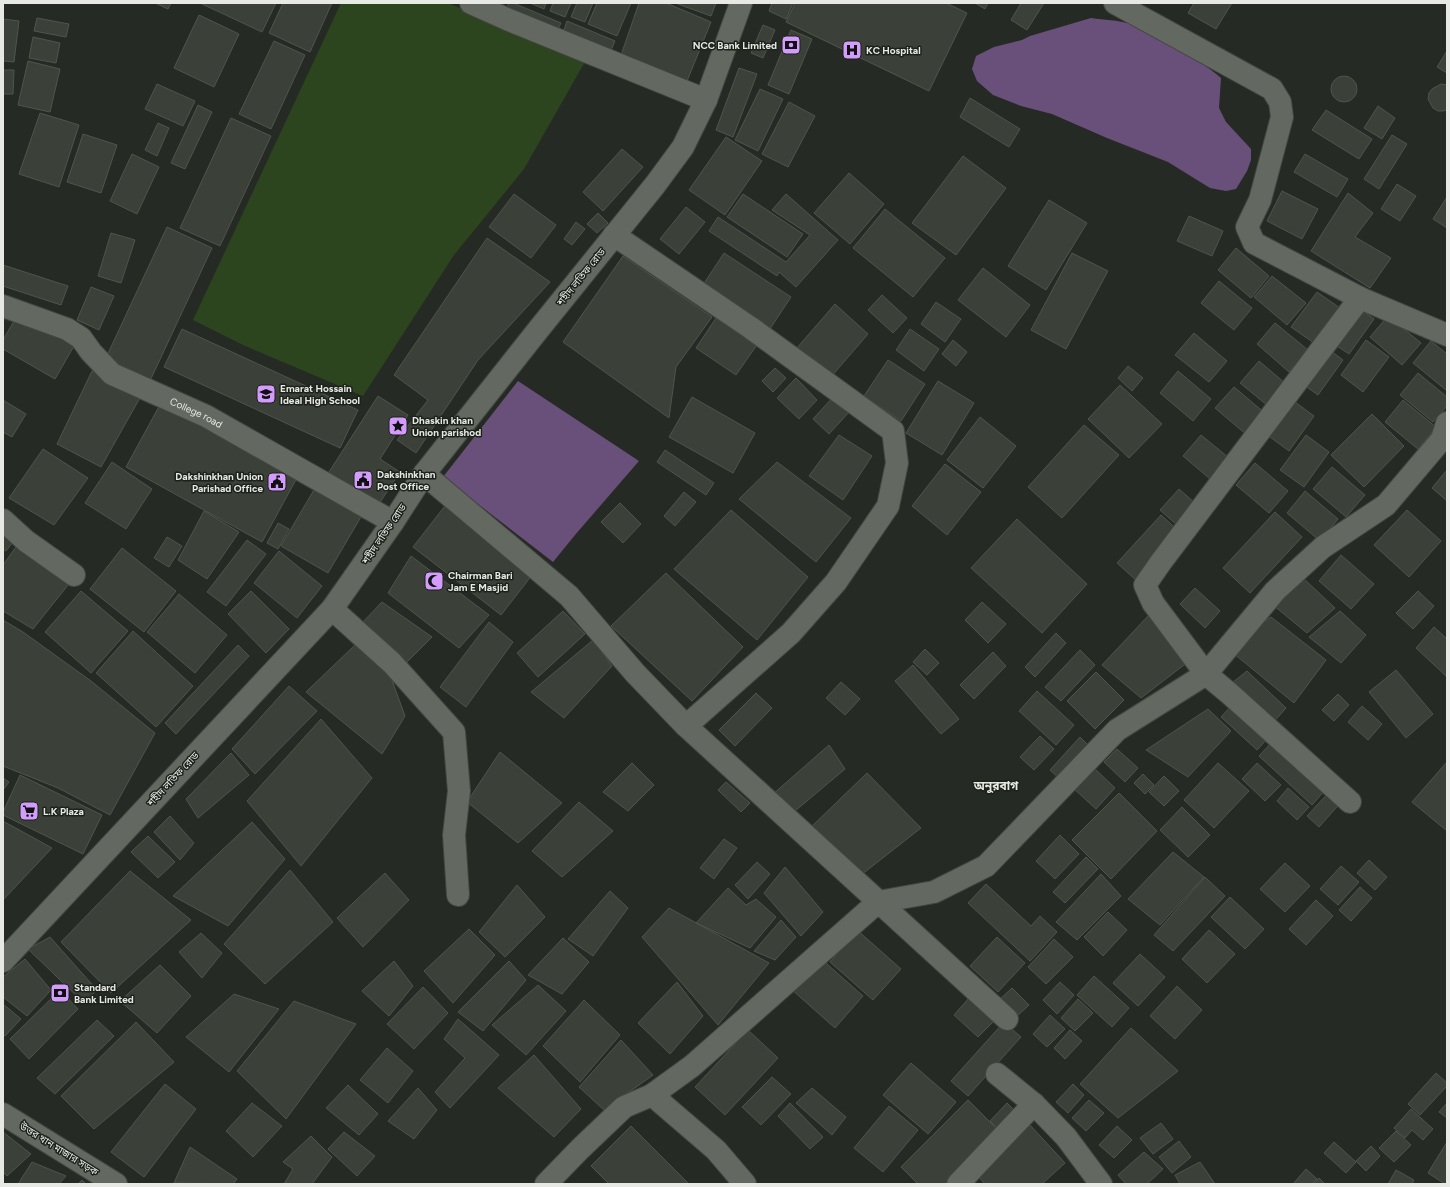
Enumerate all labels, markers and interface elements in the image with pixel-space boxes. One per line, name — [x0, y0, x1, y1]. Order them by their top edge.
bank icon: NCC Bank Limited — [780, 34, 802, 56]
place label: NCC Bank Limited — [693, 39, 777, 52]
hospital icon: KC Hospital — [841, 39, 863, 61]
place label: KC Hospital — [866, 44, 921, 57]
street label: শহীদ লতিফ রোড — [553, 245, 609, 309]
place label: Emarat Hossain Ideal High School — [280, 382, 360, 407]
school or university icon: Emarat Hossain Ideal High School — [255, 383, 277, 405]
street label: College road — [168, 394, 225, 431]
place label: Dhaskin khan Union parishod — [412, 414, 481, 439]
place icon: Dhaskin khan Union parishod — [387, 415, 409, 437]
place label: Dakshinkhan Post Office — [377, 468, 436, 493]
public building icon: Dakshinkhan Post Office — [352, 469, 374, 491]
place label: Dakshinkhan Union Parishad Office — [175, 470, 263, 495]
public building icon: Dakshinkhan Union Parishad Office — [266, 471, 288, 493]
street label: শহীদ লতিফ রোড — [358, 501, 409, 567]
place label: Chairman Bari Jam E Masjid — [448, 569, 513, 594]
mosque icon: Chairman Bari Jam E Masjid — [423, 570, 445, 592]
street label: শহীদ লতিফ রোড — [144, 748, 202, 810]
district label: অনুরবাগ — [973, 779, 1019, 794]
supermarket icon: L.K Plaza — [18, 800, 40, 822]
place label: L.K Plaza — [43, 805, 84, 818]
place label: Standard Bank Limited — [74, 981, 134, 1006]
bank icon: Standard Bank Limited — [49, 982, 71, 1004]
street label: উত্তর খান মাজার সড়ক — [16, 1119, 102, 1179]

